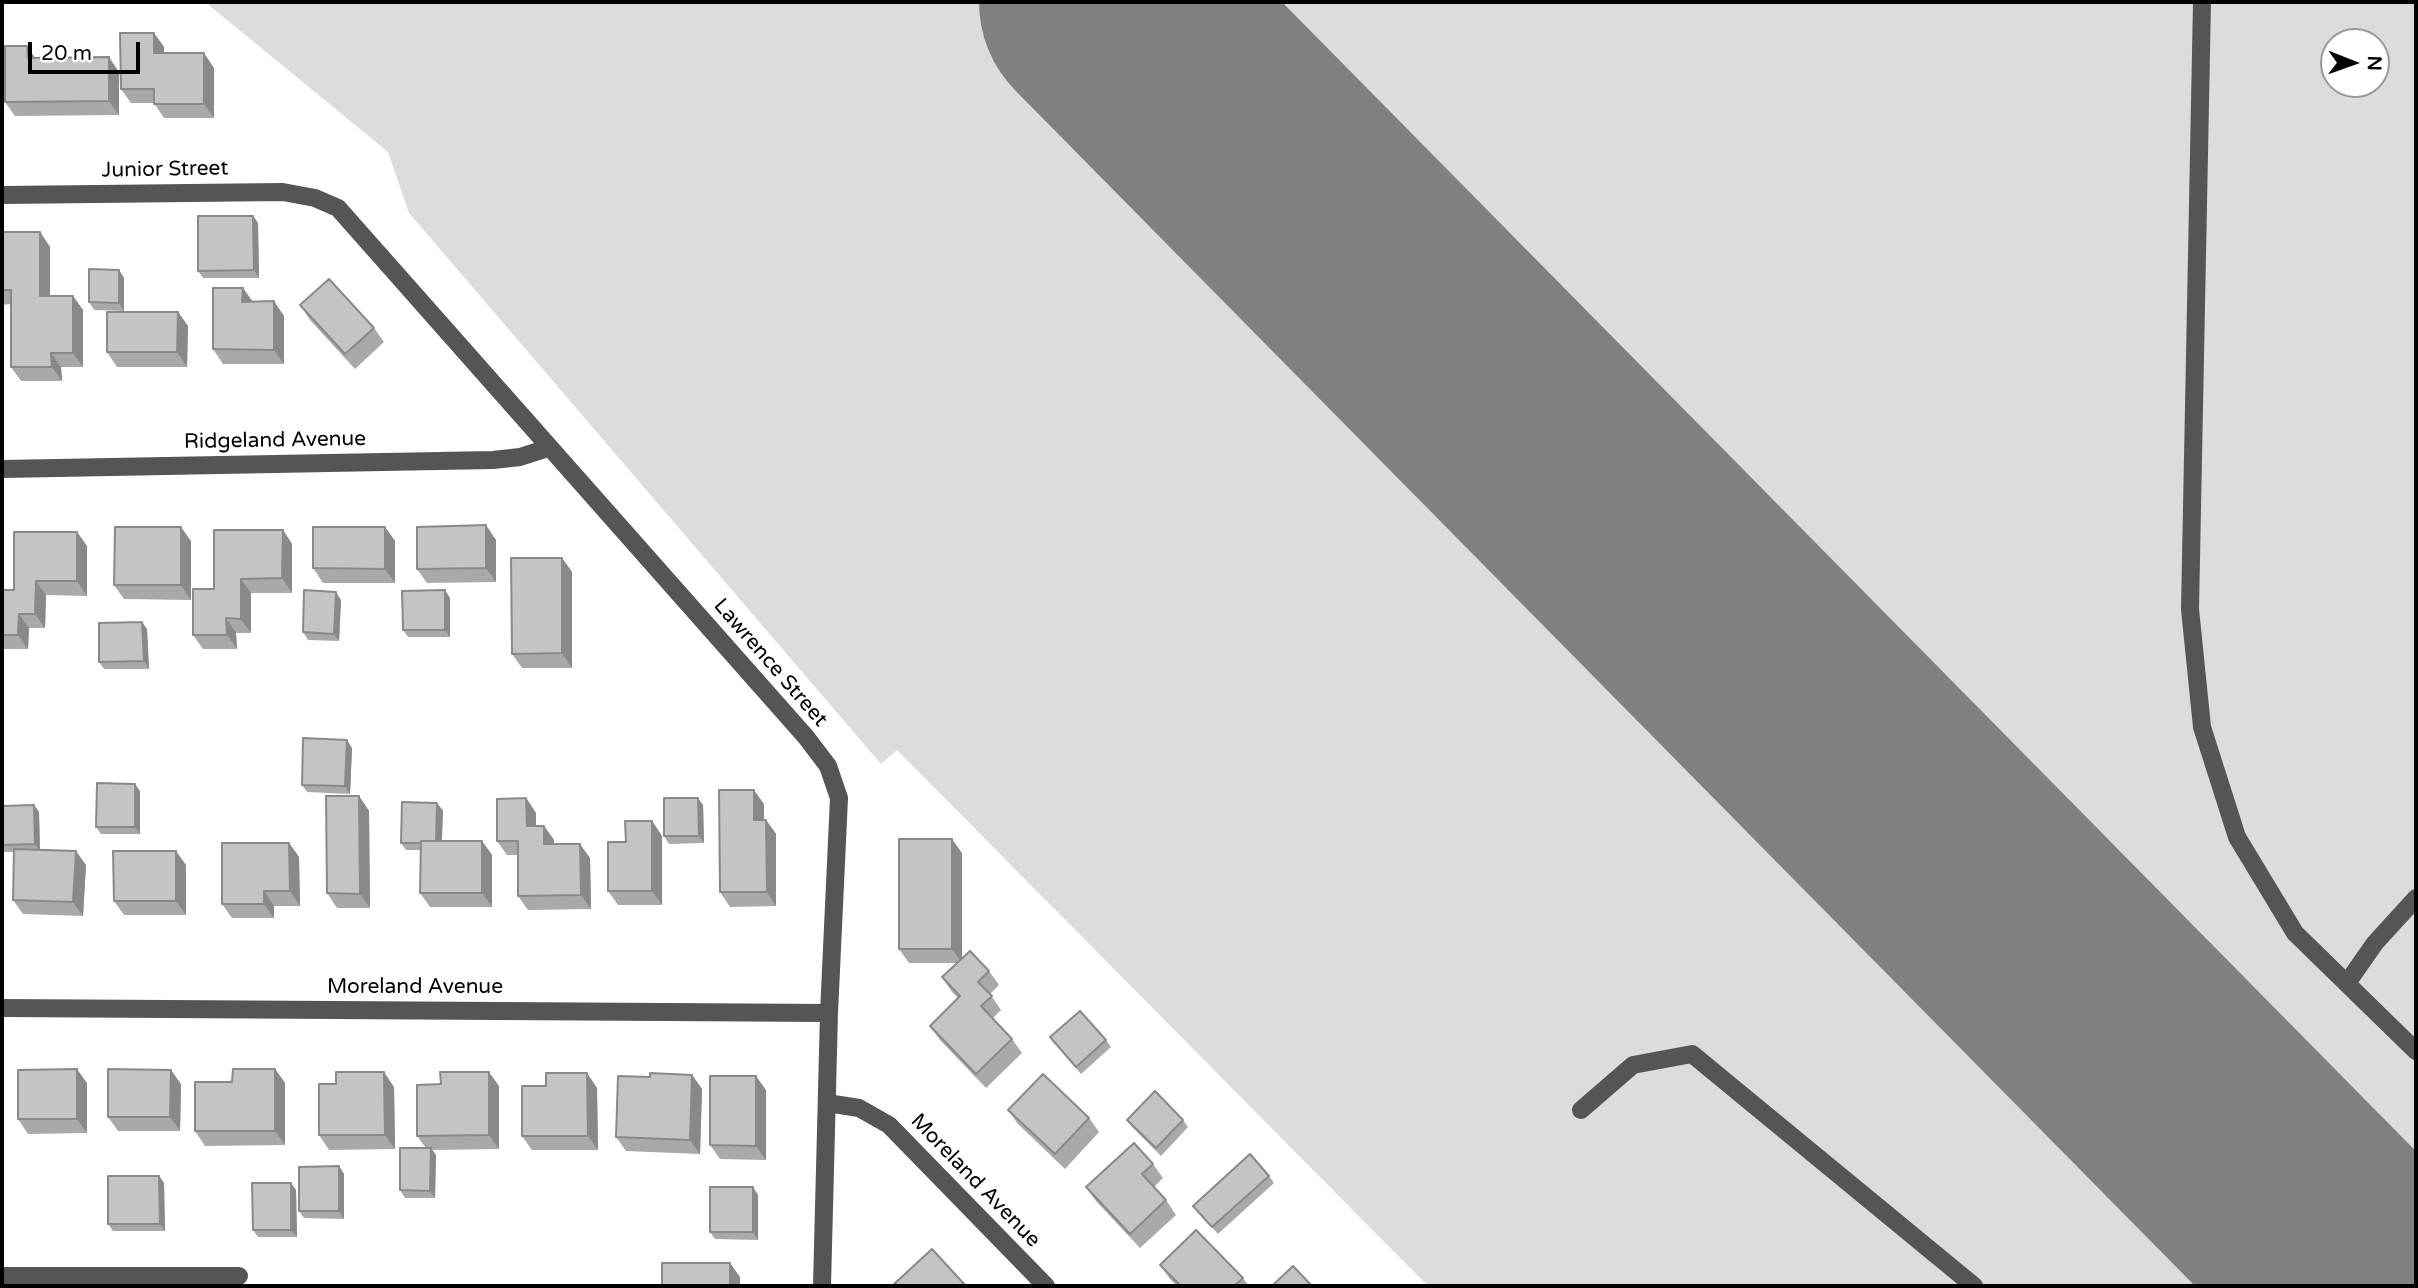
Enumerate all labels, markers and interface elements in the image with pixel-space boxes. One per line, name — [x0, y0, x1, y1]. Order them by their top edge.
scale bar — [32, 28, 144, 72]
north arrow — [2320, 28, 2390, 98]
text: 20 m — [41, 41, 92, 66]
text: N — [2363, 56, 2385, 71]
street label: Junior Street — [101, 156, 229, 184]
street label: Ridgeland Avenue — [184, 427, 366, 455]
street label: Lawrence Street — [708, 594, 832, 732]
street label: Moreland Avenue — [327, 974, 503, 1000]
street label: Moreland Avenue — [905, 1109, 1045, 1253]

